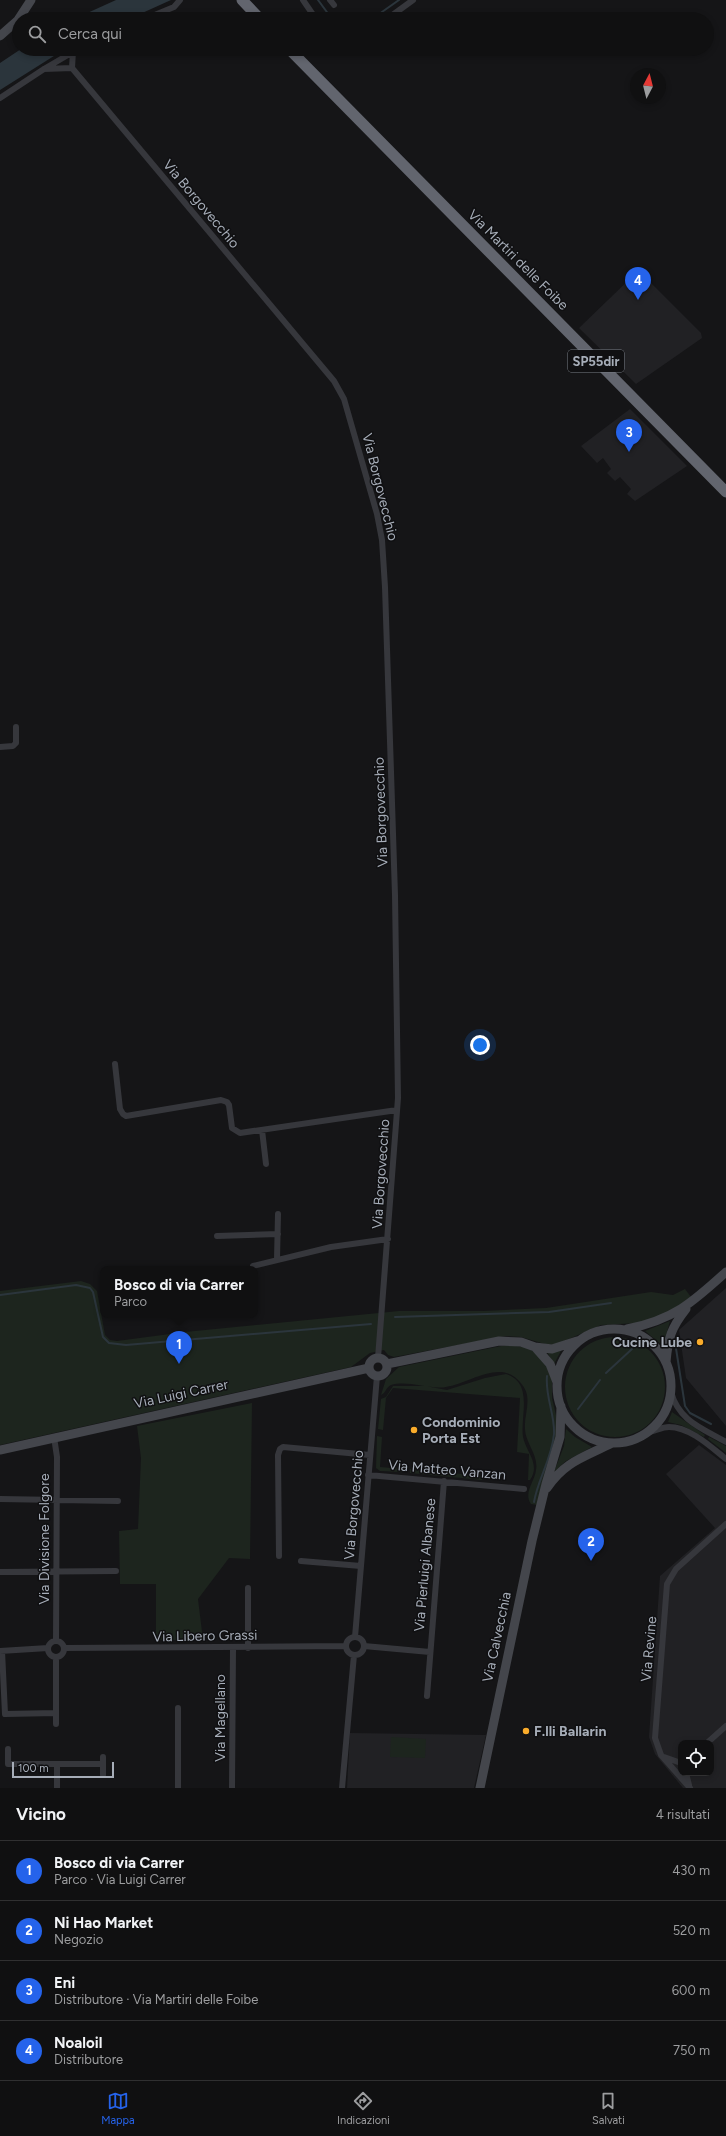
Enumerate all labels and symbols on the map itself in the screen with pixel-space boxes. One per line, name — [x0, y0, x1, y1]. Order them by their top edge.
north arrow — [630, 68, 666, 104]
street label: Via Borgovecchio — [159, 156, 243, 252]
street label: Via Martiri delle Foibe — [464, 206, 572, 314]
pin: 4 — [625, 267, 651, 300]
road number: SP55dir — [568, 350, 624, 372]
pin: 3 — [616, 419, 642, 452]
street label: Via Borgovecchio — [358, 431, 402, 543]
street label: Via Borgovecchio — [371, 757, 391, 867]
your location — [470, 1035, 490, 1055]
street label: Via Borgovecchio — [369, 1118, 393, 1230]
pin: 1 — [166, 1331, 192, 1364]
place label: Cucine Lube — [612, 1334, 692, 1351]
marker: Cucine Lube — [695, 1337, 705, 1347]
street label: Via Luigi Carrer — [132, 1376, 230, 1412]
place label: Condominio Porta Est — [422, 1414, 500, 1447]
marker: Condominio Porta Est — [409, 1425, 419, 1435]
street label: Via Borgovecchio — [341, 1449, 367, 1561]
street label: Via Matteo Vanzan — [387, 1456, 507, 1484]
street label: Via Divisione Folgore — [36, 1473, 53, 1605]
street label: Via Pierluigi Albanese — [411, 1497, 439, 1632]
pin: 2 — [578, 1528, 604, 1561]
street label: Via Calvecchia — [479, 1590, 515, 1684]
street label: Via Revine — [638, 1615, 660, 1682]
street label: Via Libero Grassi — [152, 1627, 258, 1645]
street label: Via Magellano — [212, 1674, 229, 1762]
place label: F.lli Ballarin — [534, 1723, 606, 1740]
marker: F.lli Ballarin — [521, 1726, 531, 1736]
scale bar — [12, 1760, 114, 1779]

